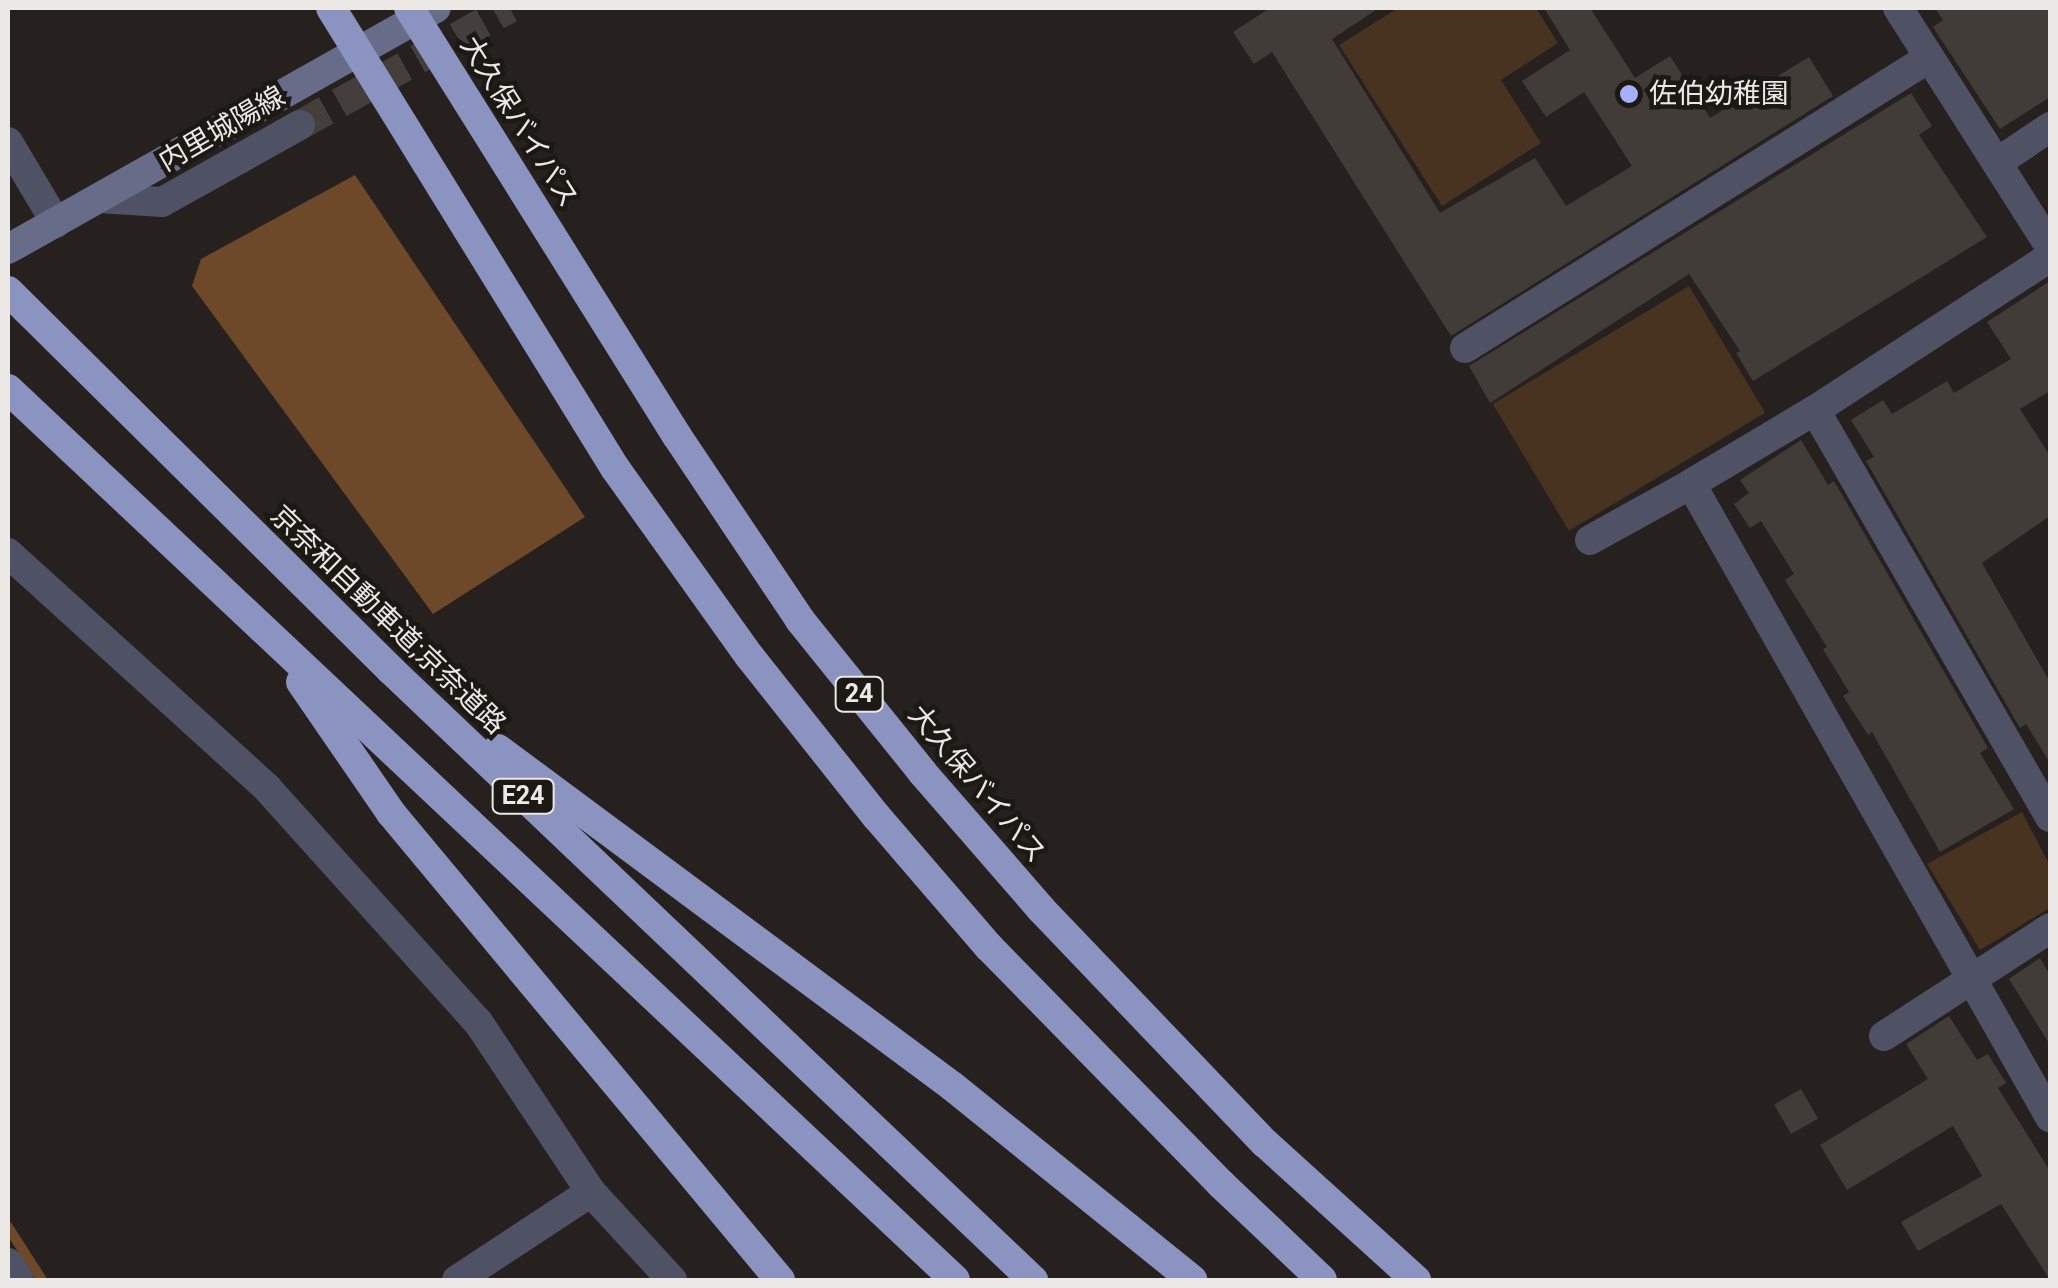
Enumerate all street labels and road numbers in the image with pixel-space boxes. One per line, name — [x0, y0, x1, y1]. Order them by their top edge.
street label: 大久保バイパス — [453, 30, 585, 214]
street label: 内里城陽線 — [153, 79, 291, 179]
street label: 京奈和自動車道;京奈道路 — [263, 499, 513, 741]
road number: 24 — [834, 674, 884, 714]
street label: 大久保バイパス — [901, 698, 1053, 870]
road number: E24 — [490, 776, 556, 816]

